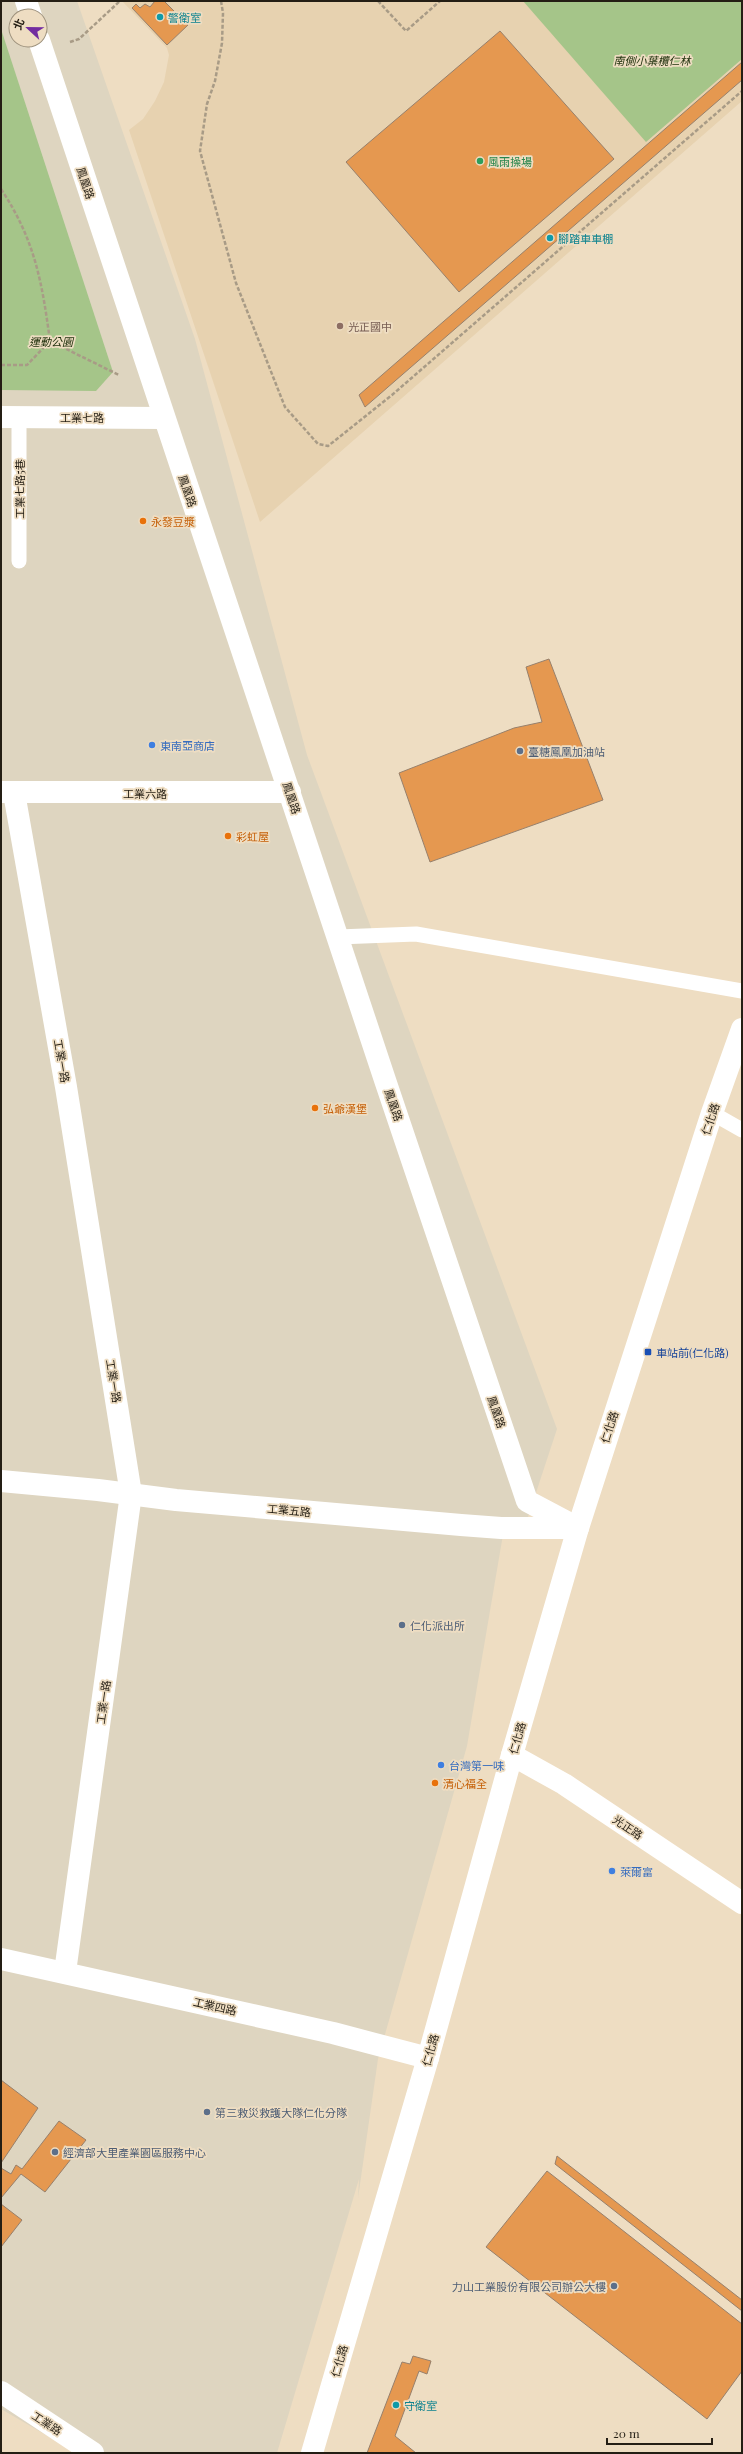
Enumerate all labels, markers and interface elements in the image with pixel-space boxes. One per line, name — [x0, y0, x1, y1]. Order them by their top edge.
north arrow — [8, 8, 48, 48]
place label: 警衛室 — [168, 10, 201, 25]
marker: 警衛室 — [155, 12, 165, 22]
text: 北 — [9, 16, 27, 32]
park label: 南側小葉欖仁林 — [614, 53, 692, 68]
place label: 風雨操場 — [488, 154, 532, 169]
marker: 風雨操場 — [475, 156, 485, 166]
street label: 鳳凰路 — [74, 165, 98, 201]
place label: 腳踏車車棚 — [558, 231, 613, 246]
marker: 腳踏車車棚 — [545, 233, 555, 243]
place label: 光正國中 — [348, 319, 392, 334]
marker: 光正國中 — [335, 321, 345, 331]
park label: 運動公園 — [29, 334, 75, 349]
street label: 工業七路 — [60, 410, 104, 425]
street label: 工業七路5巷 — [12, 459, 27, 519]
street label: 鳳凰路 — [176, 473, 200, 509]
place label: 永發豆漿 — [151, 514, 195, 529]
marker: 永發豆漿 — [138, 516, 148, 526]
place label: 東南亞商店 — [160, 738, 215, 753]
marker: 東南亞商店 — [147, 740, 157, 750]
place label: 臺糖鳳凰加油站 — [528, 744, 605, 759]
marker: 臺糖鳳凰加油站 — [515, 746, 525, 756]
street label: 鳳凰路 — [280, 780, 304, 816]
street label: 工業六路 — [123, 786, 167, 801]
place label: 彩虹屋 — [236, 829, 269, 844]
marker: 彩虹屋 — [223, 831, 233, 841]
street label: 工業一路 — [51, 1038, 73, 1084]
street label: 鳳凰路 — [382, 1087, 406, 1123]
place label: 弘爺漢堡 — [323, 1101, 367, 1116]
street label: 仁化路 — [698, 1101, 722, 1137]
marker: 弘爺漢堡 — [310, 1103, 320, 1113]
place label: 車站前(仁化路) — [656, 1345, 728, 1360]
marker: 車站前(仁化路) — [643, 1347, 653, 1357]
street label: 工業一路 — [103, 1358, 125, 1404]
street label: 鳳凰路 — [485, 1394, 509, 1430]
street label: 仁化路 — [597, 1409, 621, 1445]
street label: 工業五路 — [266, 1501, 312, 1519]
place label: 仁化派出所 — [410, 1618, 465, 1633]
marker: 仁化派出所 — [397, 1620, 407, 1630]
street label: 工業一路 — [93, 1679, 113, 1725]
street label: 仁化路 — [505, 1720, 529, 1756]
place label: 台灣第一味 — [449, 1758, 504, 1773]
marker: 台灣第一味 — [436, 1760, 446, 1770]
place label: 清心福全 — [443, 1776, 487, 1791]
marker: 清心福全 — [430, 1778, 440, 1788]
street label: 光正路 — [610, 1812, 646, 1842]
place label: 萊爾富 — [620, 1864, 653, 1879]
marker: 萊爾富 — [607, 1866, 617, 1876]
street label: 工業四路 — [192, 1994, 238, 2018]
street label: 仁化路 — [418, 2032, 442, 2068]
place label: 第三救災救護大隊仁化分隊 — [215, 2105, 347, 2120]
marker: 第三救災救護大隊仁化分隊 — [202, 2107, 212, 2117]
place label: 經濟部大里產業園區服務中心 — [63, 2145, 206, 2160]
marker: 經濟部大里產業園區服務中心 — [50, 2147, 60, 2157]
place label: 力山工業股份有限公司辦公大樓 — [452, 2279, 606, 2294]
marker: 力山工業股份有限公司辦公大樓 — [609, 2281, 619, 2291]
street label: 仁化路 — [327, 2343, 351, 2379]
place label: 守衛室 — [404, 2398, 437, 2413]
marker: 守衛室 — [391, 2400, 401, 2410]
street label: 工業路 — [29, 2408, 65, 2438]
scale bar — [607, 2420, 712, 2446]
text: 20 m — [613, 2425, 640, 2441]

